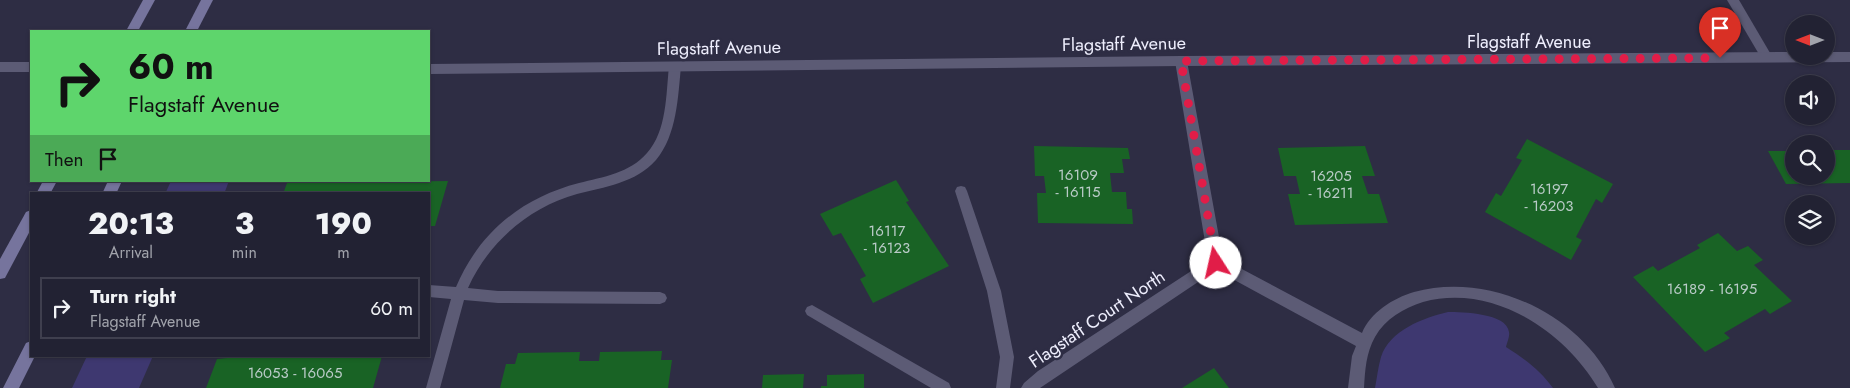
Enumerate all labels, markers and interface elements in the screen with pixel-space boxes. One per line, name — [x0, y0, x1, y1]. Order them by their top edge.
pin — [1699, 7, 1741, 58]
icon: arrive — [1706, 14, 1734, 42]
north arrow — [1785, 15, 1835, 65]
map controls — [1785, 15, 1835, 245]
street label: Flagstaff Avenue — [1467, 29, 1591, 55]
street label: Flagstaff Avenue — [1062, 30, 1186, 58]
street label: Flagstaff Avenue — [657, 34, 781, 62]
text: 60 m — [128, 42, 214, 92]
icon: right — [45, 50, 110, 115]
button: sound — [1785, 75, 1835, 125]
text: Flagstaff Avenue — [128, 88, 280, 120]
button: search — [1785, 135, 1835, 185]
icon: arrive — [94, 145, 122, 173]
text: Then — [45, 146, 84, 173]
house number: 16109 - 16115 — [1055, 164, 1101, 203]
house number: 16205 - 16211 — [1308, 165, 1354, 204]
house number: 16197 - 16203 — [1525, 178, 1573, 217]
button: layers — [1785, 195, 1835, 245]
text: 20:13 — [88, 202, 174, 245]
text: 3 — [235, 202, 254, 245]
text: 190 — [315, 202, 372, 245]
house number: 16117 - 16123 — [864, 220, 910, 259]
position arrow — [1189, 236, 1241, 288]
text: Arrival — [109, 241, 153, 264]
text: min — [232, 241, 257, 264]
text: m — [337, 241, 350, 264]
street label: Flagstaff Court North — [1024, 264, 1170, 374]
house number: 16189 - 16195 — [1667, 278, 1757, 300]
text: Turn right — [90, 283, 176, 310]
icon: right — [47, 294, 75, 322]
text: 60 m — [370, 295, 413, 322]
text: Flagstaff Avenue — [90, 310, 200, 333]
house number: 16053 - 16065 — [248, 362, 342, 384]

